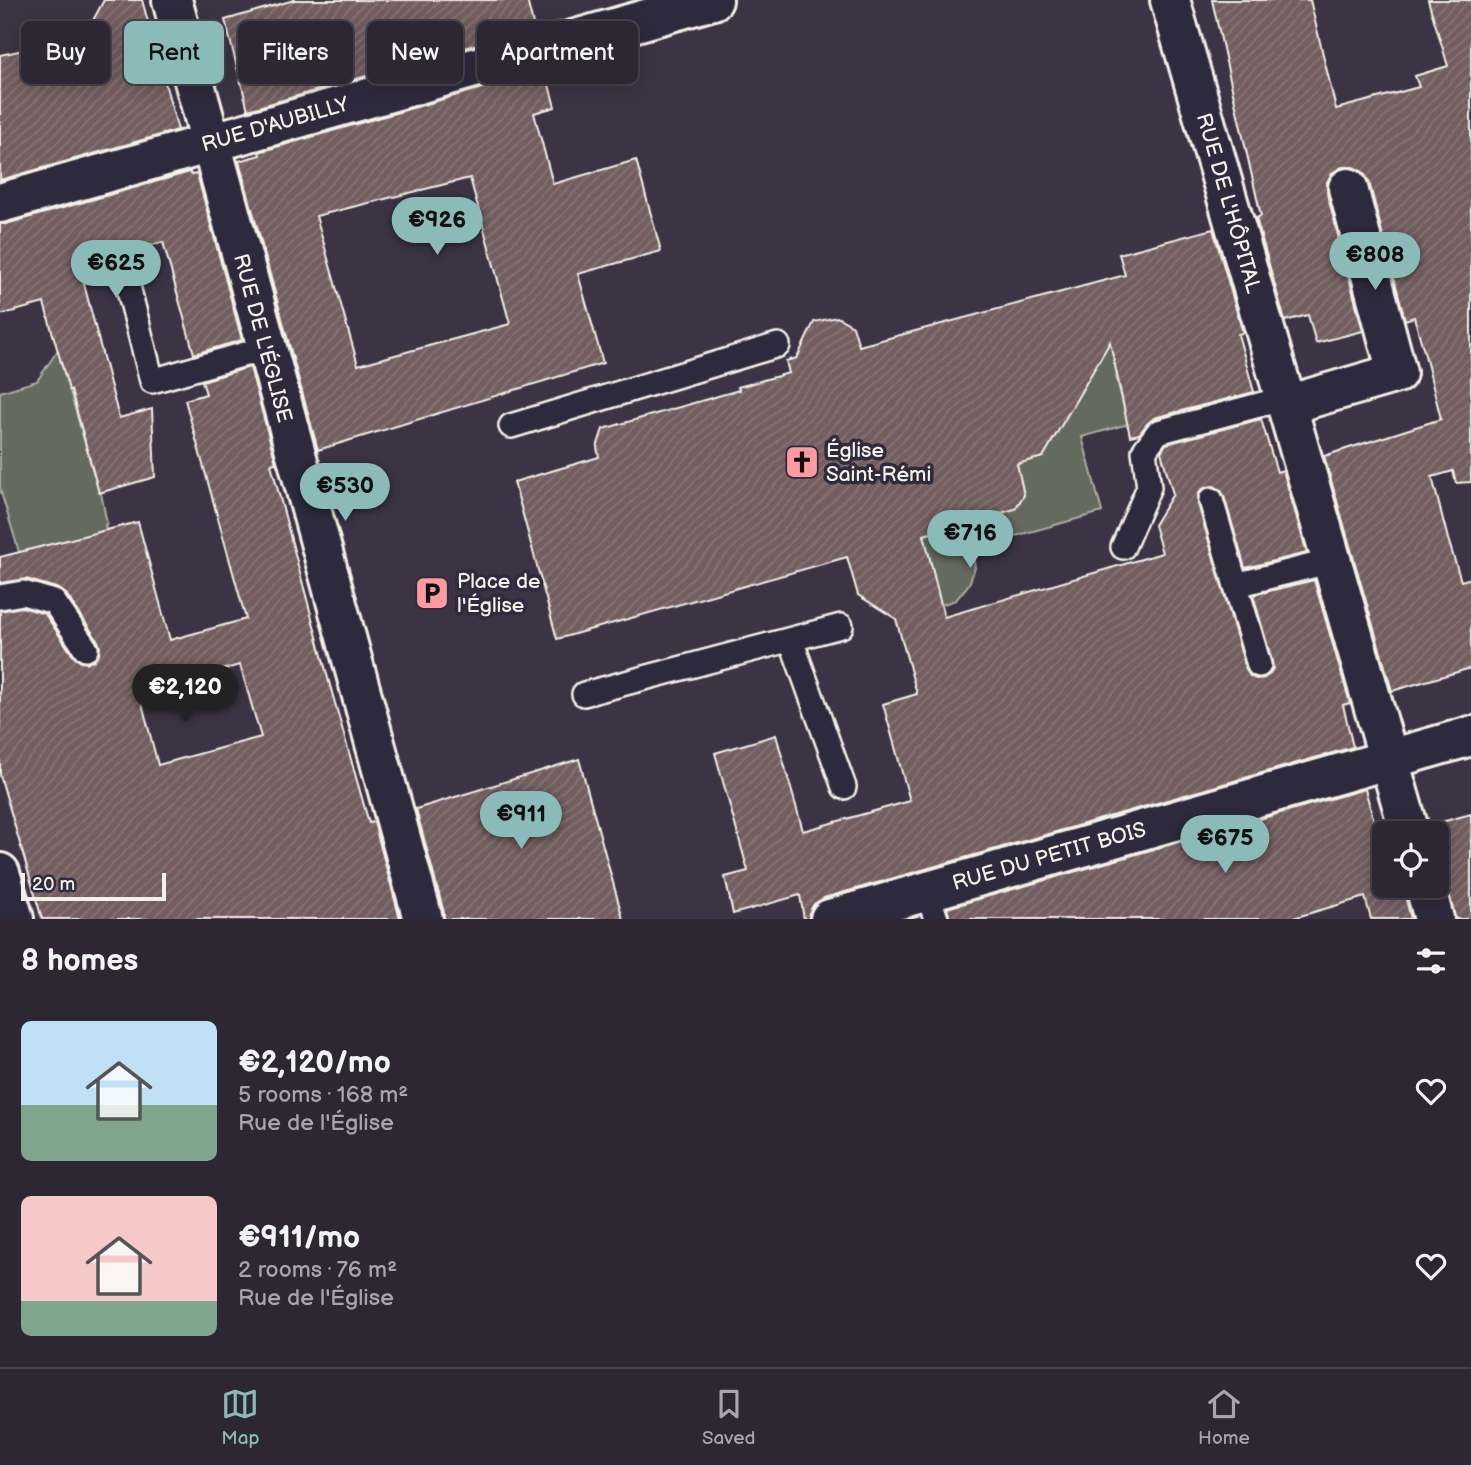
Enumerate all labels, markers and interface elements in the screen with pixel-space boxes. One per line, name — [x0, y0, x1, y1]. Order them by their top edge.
chip: Buy — [21, 21, 110, 84]
chip: Rent — [124, 21, 224, 84]
chip: Filters — [238, 21, 353, 84]
chip: New — [367, 21, 463, 84]
chip: Apartment — [477, 21, 638, 84]
street label: RUE D'AUBILLY — [199, 91, 352, 157]
street label: RUE DE L'HÔPITAL — [1191, 110, 1266, 296]
pin: €926 — [396, 198, 478, 257]
text: €926 — [408, 206, 466, 234]
pin: €808 — [1334, 232, 1416, 292]
pin: €625 — [75, 240, 157, 300]
text: €808 — [1345, 241, 1405, 269]
text: €625 — [87, 249, 145, 277]
street label: RUE DE L'ÉGLISE — [228, 251, 297, 425]
place label: Église Saint-Rémi — [826, 438, 931, 487]
church icon: Église Saint-Rémi — [783, 443, 821, 481]
pin: €530 — [304, 463, 386, 523]
text: €530 — [316, 472, 374, 500]
pin: €716 — [929, 510, 1011, 570]
text: €716 — [943, 519, 997, 547]
place label: Place de l'Église — [457, 569, 540, 618]
parking icon: Place de l'Église — [413, 574, 451, 612]
pin: €2,120 — [128, 664, 242, 724]
text: €2,120 — [148, 673, 222, 701]
pin: €911 — [480, 792, 562, 851]
text: €911 — [496, 800, 546, 828]
pin: €675 — [1184, 816, 1266, 875]
street label: RUE DU PETIT BOIS — [949, 817, 1149, 896]
map controls — [1372, 821, 1449, 898]
button: locate — [1372, 821, 1449, 898]
text: €675 — [1196, 824, 1254, 852]
scale bar — [21, 870, 166, 902]
text: 20 m — [32, 873, 75, 896]
icon: filters — [1412, 942, 1450, 980]
text: 8 homes — [21, 943, 138, 979]
text: €2,120/mo — [238, 1045, 391, 1081]
icon: home — [77, 1049, 161, 1133]
icon: heart — [1412, 1072, 1450, 1110]
text: 5 rooms · 168 m² — [238, 1081, 408, 1109]
text: Rue de l'Église — [238, 1109, 394, 1137]
text: €911/mo — [238, 1220, 360, 1256]
icon: home — [77, 1224, 161, 1308]
icon: heart — [1412, 1247, 1450, 1285]
text: 2 rooms · 76 m² — [238, 1256, 397, 1284]
text: Rue de l'Église — [238, 1284, 394, 1312]
tab: Map — [221, 1385, 259, 1450]
tab: Saved — [702, 1385, 755, 1450]
tab: Home — [1198, 1385, 1250, 1450]

